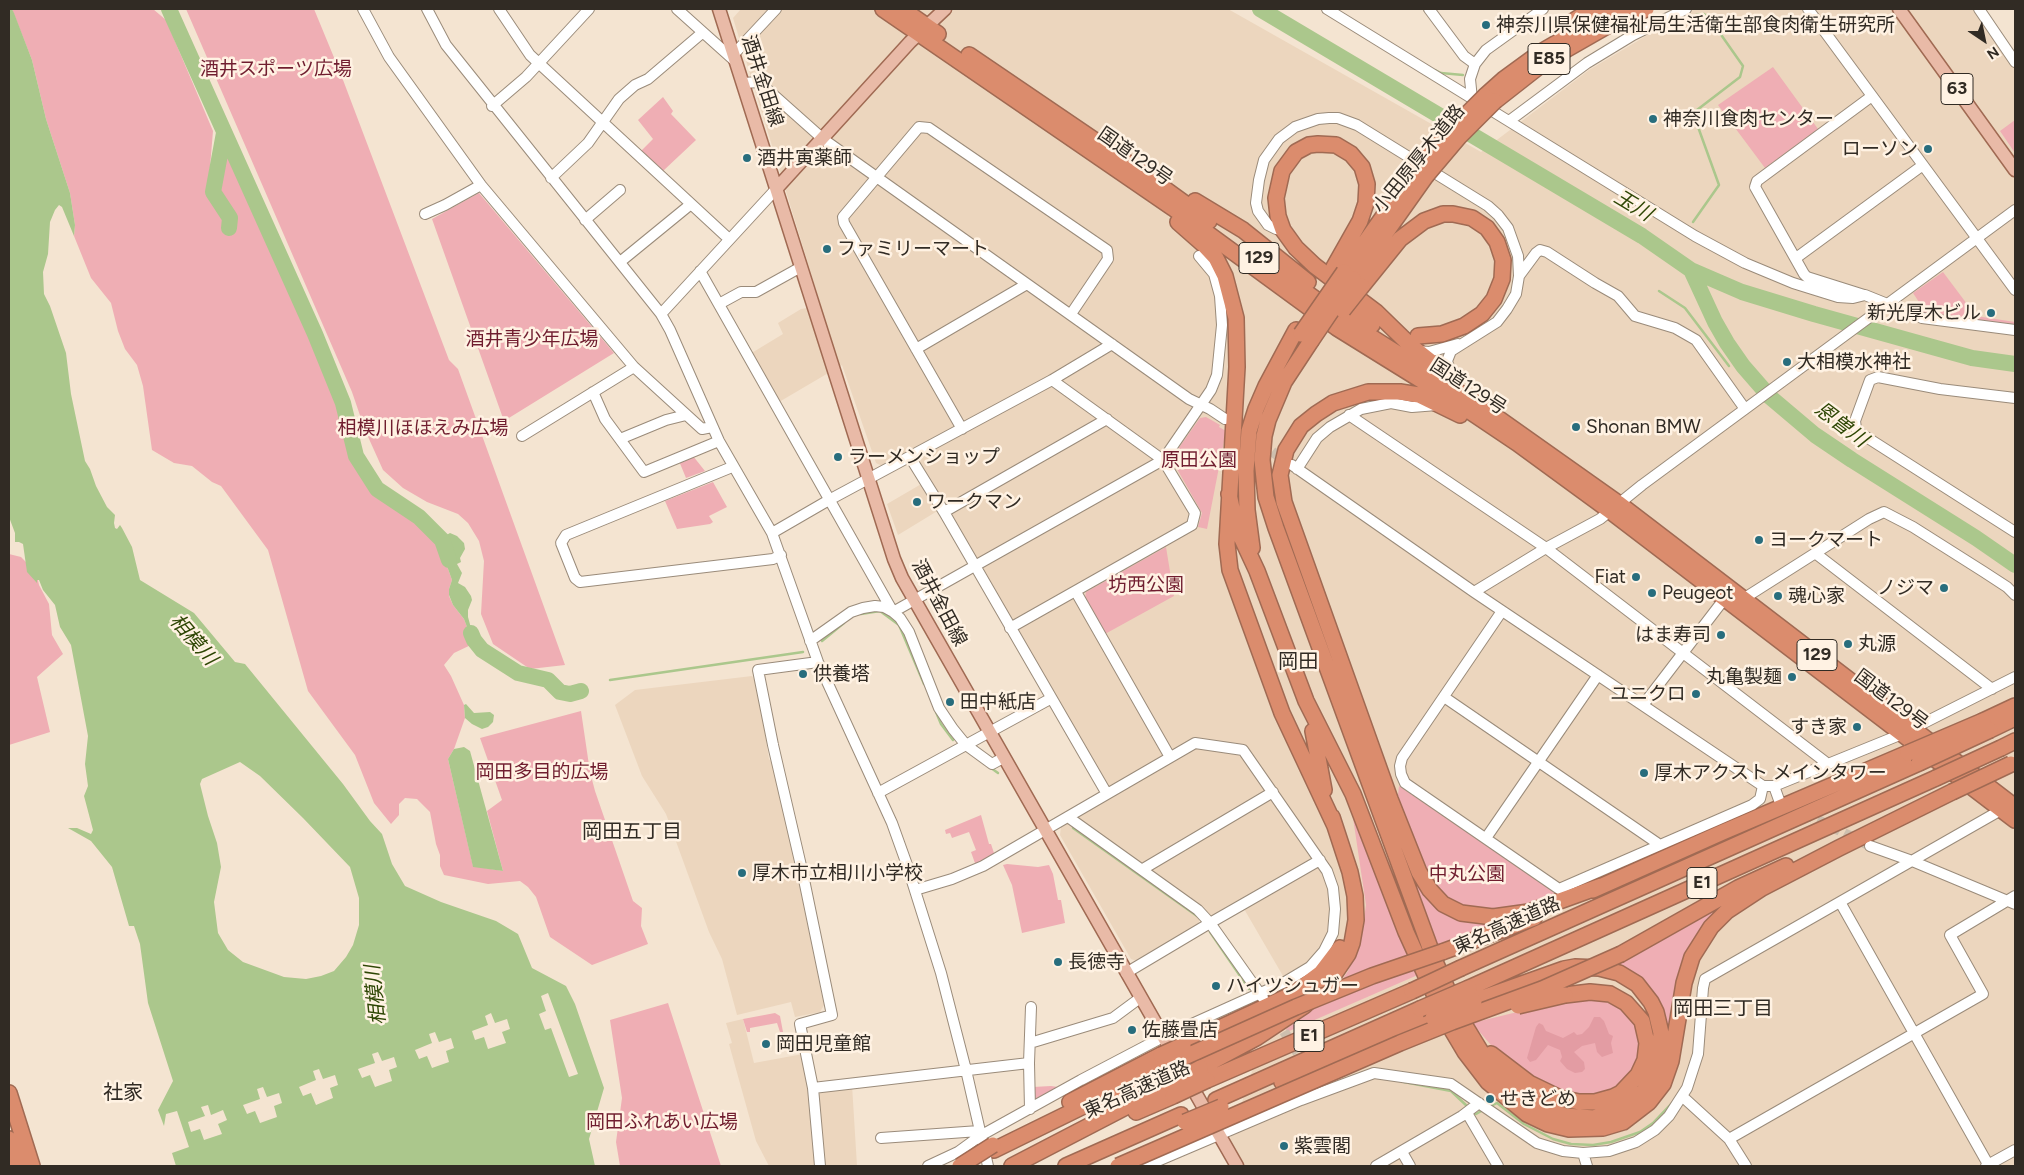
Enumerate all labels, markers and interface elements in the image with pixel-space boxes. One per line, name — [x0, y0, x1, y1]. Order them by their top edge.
place label: 神奈川県保健福祉局生活衛生部食肉衛生研究所 — [1496, 14, 1895, 36]
north arrow — [1959, 15, 2009, 65]
marker: 神奈川県保健福祉局生活衛生部食肉衛生研究所 — [1480, 19, 1492, 31]
street label: 酒井金田線 — [736, 32, 788, 130]
text: N — [1983, 43, 2002, 63]
road number: E85 — [1528, 44, 1570, 74]
park label: 酒井スポーツ広場 — [200, 58, 352, 80]
road number: 63 — [1941, 74, 1973, 105]
street label: 小田原厚木道路 — [1368, 100, 1470, 218]
place label: 神奈川食肉センター — [1663, 108, 1834, 130]
marker: 神奈川食肉センター — [1647, 113, 1659, 125]
street label: 国道129号 — [1093, 123, 1177, 191]
place label: ローソン — [1842, 138, 1918, 160]
marker: ローソン — [1922, 143, 1934, 155]
place label: 酒井寅薬師 — [757, 147, 852, 169]
marker: 酒井寅薬師 — [741, 152, 753, 164]
water label: 玉川 — [1610, 185, 1656, 227]
place label: ファミリーマート — [837, 238, 989, 260]
road number: 129 — [1239, 242, 1279, 274]
marker: ファミリーマート — [821, 243, 833, 255]
place label: 新光厚木ビル — [1867, 302, 1981, 324]
marker: 新光厚木ビル — [1985, 307, 1997, 319]
park label: 酒井青少年広場 — [466, 328, 598, 350]
place label: 大相模水神社 — [1797, 351, 1911, 373]
street label: 国道129号 — [1426, 354, 1510, 420]
marker: 大相模水神社 — [1781, 356, 1793, 368]
water label: 恩曽川 — [1810, 397, 1872, 453]
place label: Shonan BMW — [1586, 416, 1701, 438]
park label: 相模川ほほえみ広場 — [338, 417, 508, 439]
marker: Shonan BMW — [1570, 421, 1582, 433]
place label: ラーメンショップ — [848, 446, 1000, 468]
park label: 原田公園 — [1161, 449, 1237, 471]
marker: ラーメンショップ — [832, 451, 844, 463]
place label: ワークマン — [927, 491, 1022, 513]
marker: ワークマン — [911, 496, 923, 508]
place label: ヨークマート — [1769, 529, 1883, 551]
marker: ヨークマート — [1753, 534, 1765, 546]
street label: 酒井金田線 — [907, 556, 971, 650]
place label: Fiat — [1594, 566, 1626, 588]
marker: Fiat — [1630, 571, 1642, 583]
park label: 坊西公園 — [1108, 574, 1184, 596]
place label: ノジマ — [1877, 577, 1934, 599]
place label: Peugeot — [1662, 582, 1734, 604]
marker: ノジマ — [1938, 582, 1950, 594]
place label: 魂心家 — [1788, 585, 1845, 607]
marker: Peugeot — [1646, 587, 1658, 599]
marker: 魂心家 — [1772, 590, 1784, 602]
water label: 相模川 — [164, 609, 222, 671]
place label: はま寿司 — [1635, 624, 1711, 646]
marker: はま寿司 — [1715, 629, 1727, 641]
place label: 丸源 — [1858, 633, 1896, 655]
marker: 丸源 — [1842, 638, 1854, 650]
road number: 129 — [1797, 640, 1837, 670]
district label: 岡田 — [1278, 650, 1318, 674]
place label: 供養塔 — [813, 663, 870, 685]
street label: 国道129号 — [1850, 665, 1932, 735]
place label: 丸亀製麺 — [1706, 666, 1782, 688]
marker: 供養塔 — [797, 668, 809, 680]
marker: 丸亀製麺 — [1786, 671, 1798, 683]
place label: ユニクロ — [1610, 683, 1686, 705]
marker: ユニクロ — [1690, 688, 1702, 700]
place label: 田中紙店 — [960, 691, 1036, 713]
marker: 田中紙店 — [944, 696, 956, 708]
place label: すき家 — [1790, 716, 1847, 738]
marker: すき家 — [1851, 721, 1863, 733]
park label: 岡田多目的広場 — [476, 761, 608, 783]
place label: 厚木アクスト メインタワー — [1654, 762, 1887, 784]
marker: 厚木アクスト メインタワー — [1638, 767, 1650, 779]
district label: 岡田五丁目 — [582, 820, 682, 844]
place label: 厚木市立相川小学校 — [752, 862, 923, 884]
park label: 中丸公園 — [1429, 863, 1505, 885]
marker: 厚木市立相川小学校 — [736, 867, 748, 879]
road number: E1 — [1687, 868, 1717, 898]
street label: 東名高速道路 — [1450, 892, 1564, 960]
place label: 長徳寺 — [1068, 951, 1125, 973]
marker: 長徳寺 — [1052, 956, 1064, 968]
water label: 相模川 — [361, 964, 391, 1026]
place label: ハイツシュガー — [1226, 975, 1359, 997]
marker: ハイツシュガー — [1210, 980, 1222, 992]
district label: 岡田三丁目 — [1673, 997, 1773, 1021]
place label: 佐藤畳店 — [1142, 1019, 1218, 1041]
road number: E1 — [1294, 1020, 1324, 1052]
marker: 佐藤畳店 — [1126, 1024, 1138, 1036]
place label: 岡田児童館 — [776, 1033, 871, 1055]
marker: 岡田児童館 — [760, 1038, 772, 1050]
street label: 東名高速道路 — [1080, 1056, 1194, 1124]
district label: 社家 — [103, 1081, 143, 1105]
place label: せきどめ — [1500, 1088, 1576, 1110]
marker: せきどめ — [1484, 1093, 1496, 1105]
park label: 岡田ふれあい広場 — [586, 1111, 738, 1133]
place label: 紫雲閣 — [1294, 1135, 1351, 1157]
marker: 紫雲閣 — [1278, 1140, 1290, 1152]

